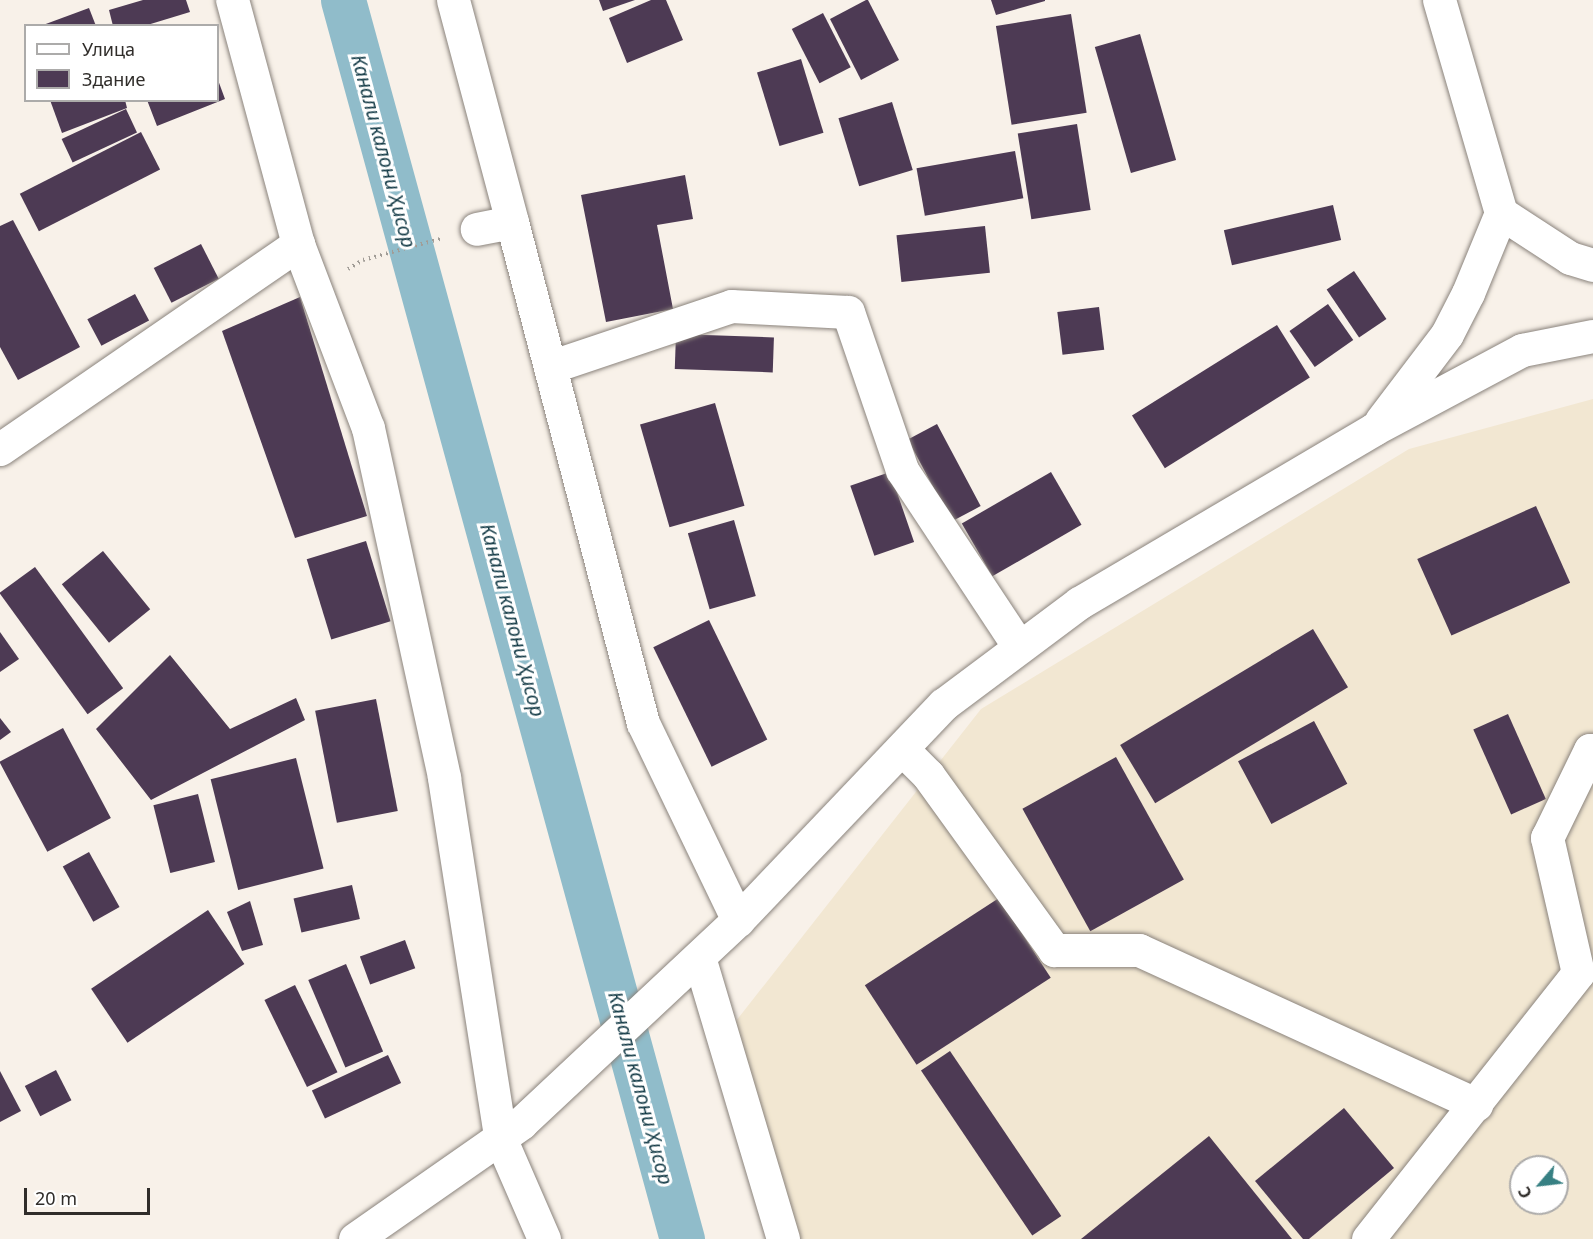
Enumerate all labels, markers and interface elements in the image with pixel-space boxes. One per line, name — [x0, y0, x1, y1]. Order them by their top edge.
legend — [24, 24, 219, 102]
text: Улица — [82, 37, 135, 61]
water label: Канали калони Ҳисор — [347, 52, 421, 250]
text: Здание — [82, 67, 145, 91]
water label: Канали калони Ҳисор — [476, 521, 550, 719]
water label: Канали калони Ҳисор — [604, 989, 678, 1187]
north arrow — [1509, 1155, 1569, 1215]
scale bar — [27, 1176, 153, 1214]
text: С — [1513, 1183, 1537, 1202]
text: 20 m — [35, 1186, 77, 1210]

